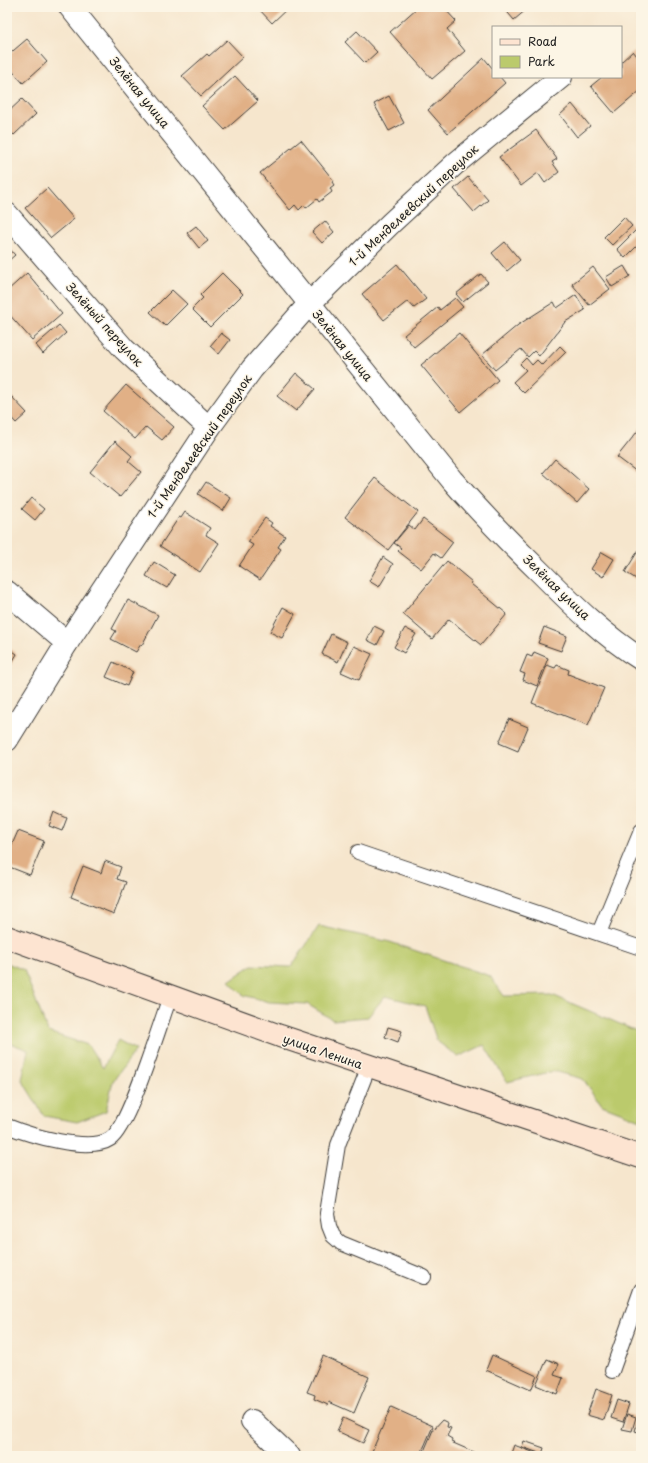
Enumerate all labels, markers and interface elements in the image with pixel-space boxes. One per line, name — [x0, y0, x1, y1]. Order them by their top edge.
legend — [492, 26, 622, 78]
text: Road — [528, 32, 557, 50]
street label: Зелёная улица — [106, 52, 175, 132]
text: Park — [528, 52, 555, 70]
street label: 1-й Менделеевский переулок — [344, 139, 483, 270]
street label: Зелёный переулок — [62, 278, 148, 371]
street label: Зелёная улица — [309, 305, 378, 385]
street label: 1-й Менделеевский переулок — [142, 370, 256, 522]
street label: Зелёная улица — [519, 550, 595, 624]
street label: улица Ленина — [281, 1029, 366, 1073]

